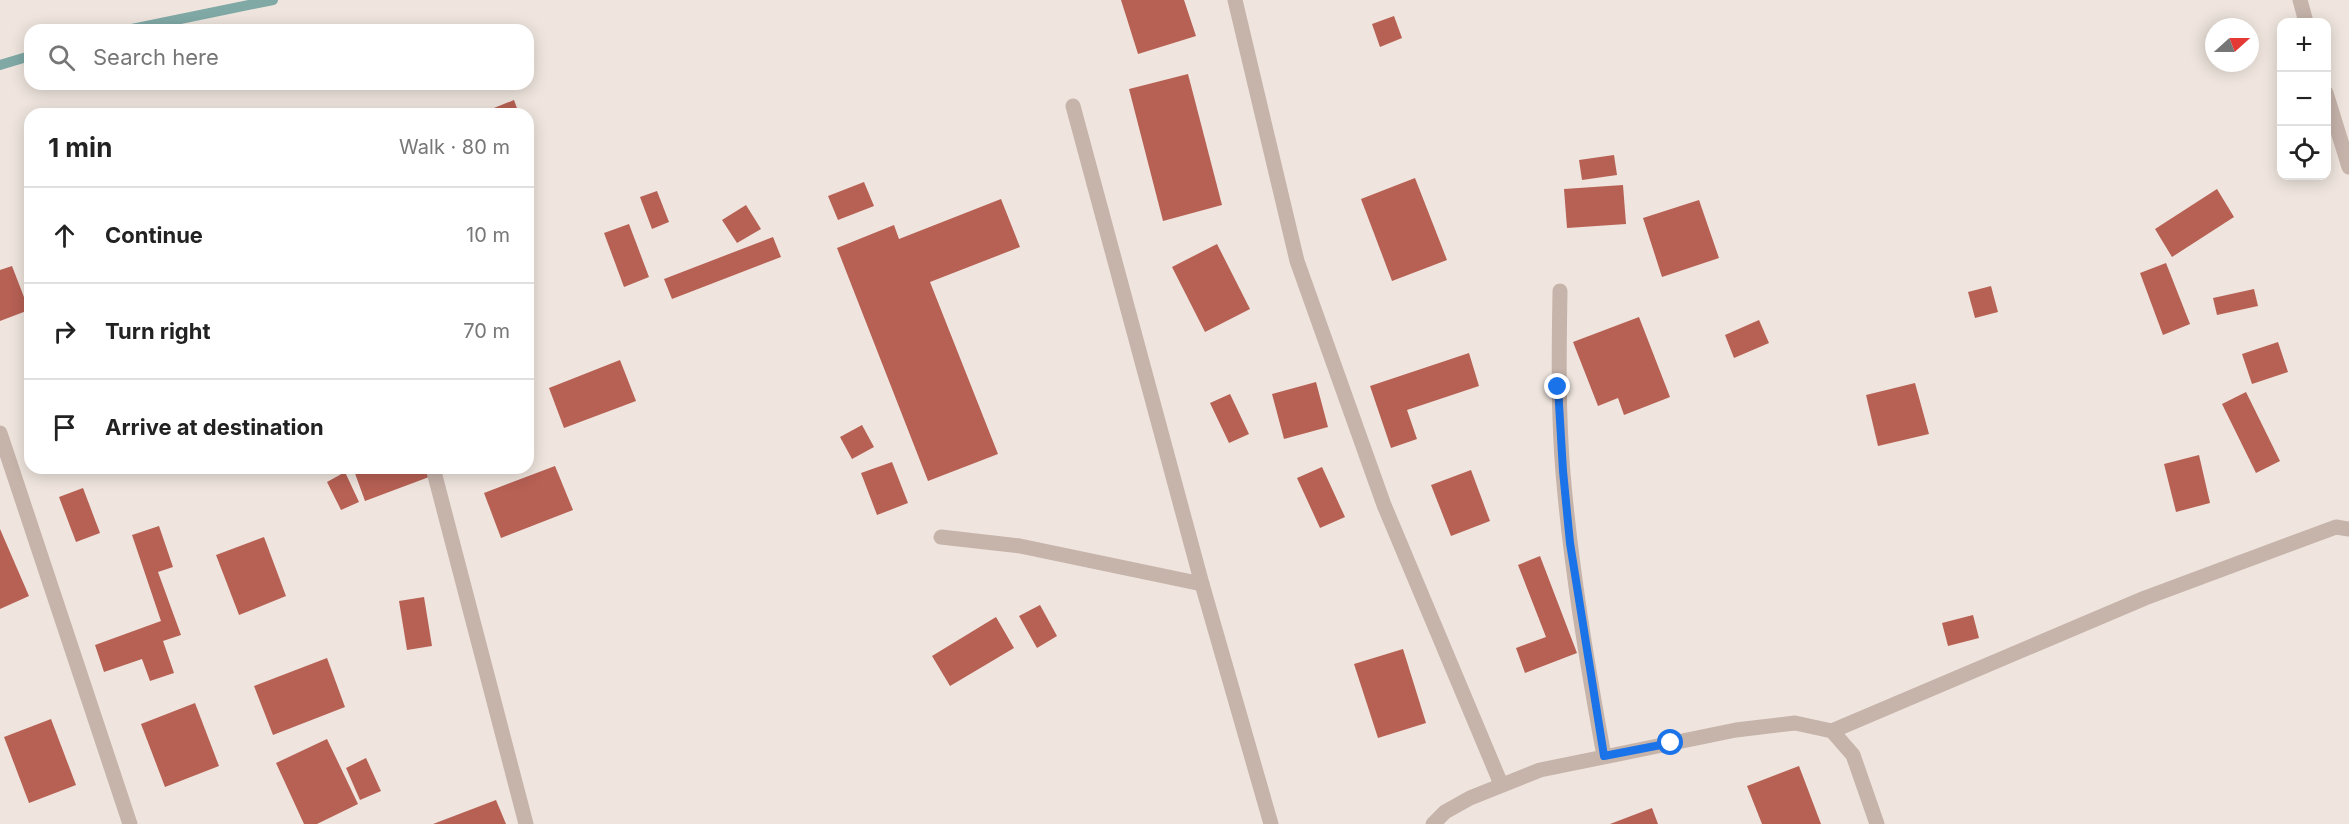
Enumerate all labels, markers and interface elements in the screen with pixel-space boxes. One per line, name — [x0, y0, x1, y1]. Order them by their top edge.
north arrow — [2205, 18, 2259, 72]
map controls — [2277, 18, 2331, 180]
button: + — [2277, 18, 2331, 72]
search box — [24, 24, 534, 90]
icon: search — [45, 41, 78, 74]
text: Search here — [93, 44, 219, 70]
button: − — [2277, 72, 2331, 126]
button: locate — [2277, 126, 2331, 180]
text: 1 min — [48, 132, 112, 163]
text: Walk · 80 m — [399, 135, 510, 159]
icon: ahead — [48, 219, 81, 252]
text: Continue — [105, 222, 203, 248]
text: 10 m — [466, 223, 510, 247]
icon: right — [48, 315, 81, 348]
text: Turn right — [105, 318, 211, 344]
text: 70 m — [463, 319, 510, 343]
route end — [1544, 373, 1570, 399]
icon: arrive — [48, 411, 81, 444]
text: Arrive at destination — [105, 414, 324, 440]
route start — [1657, 729, 1683, 755]

